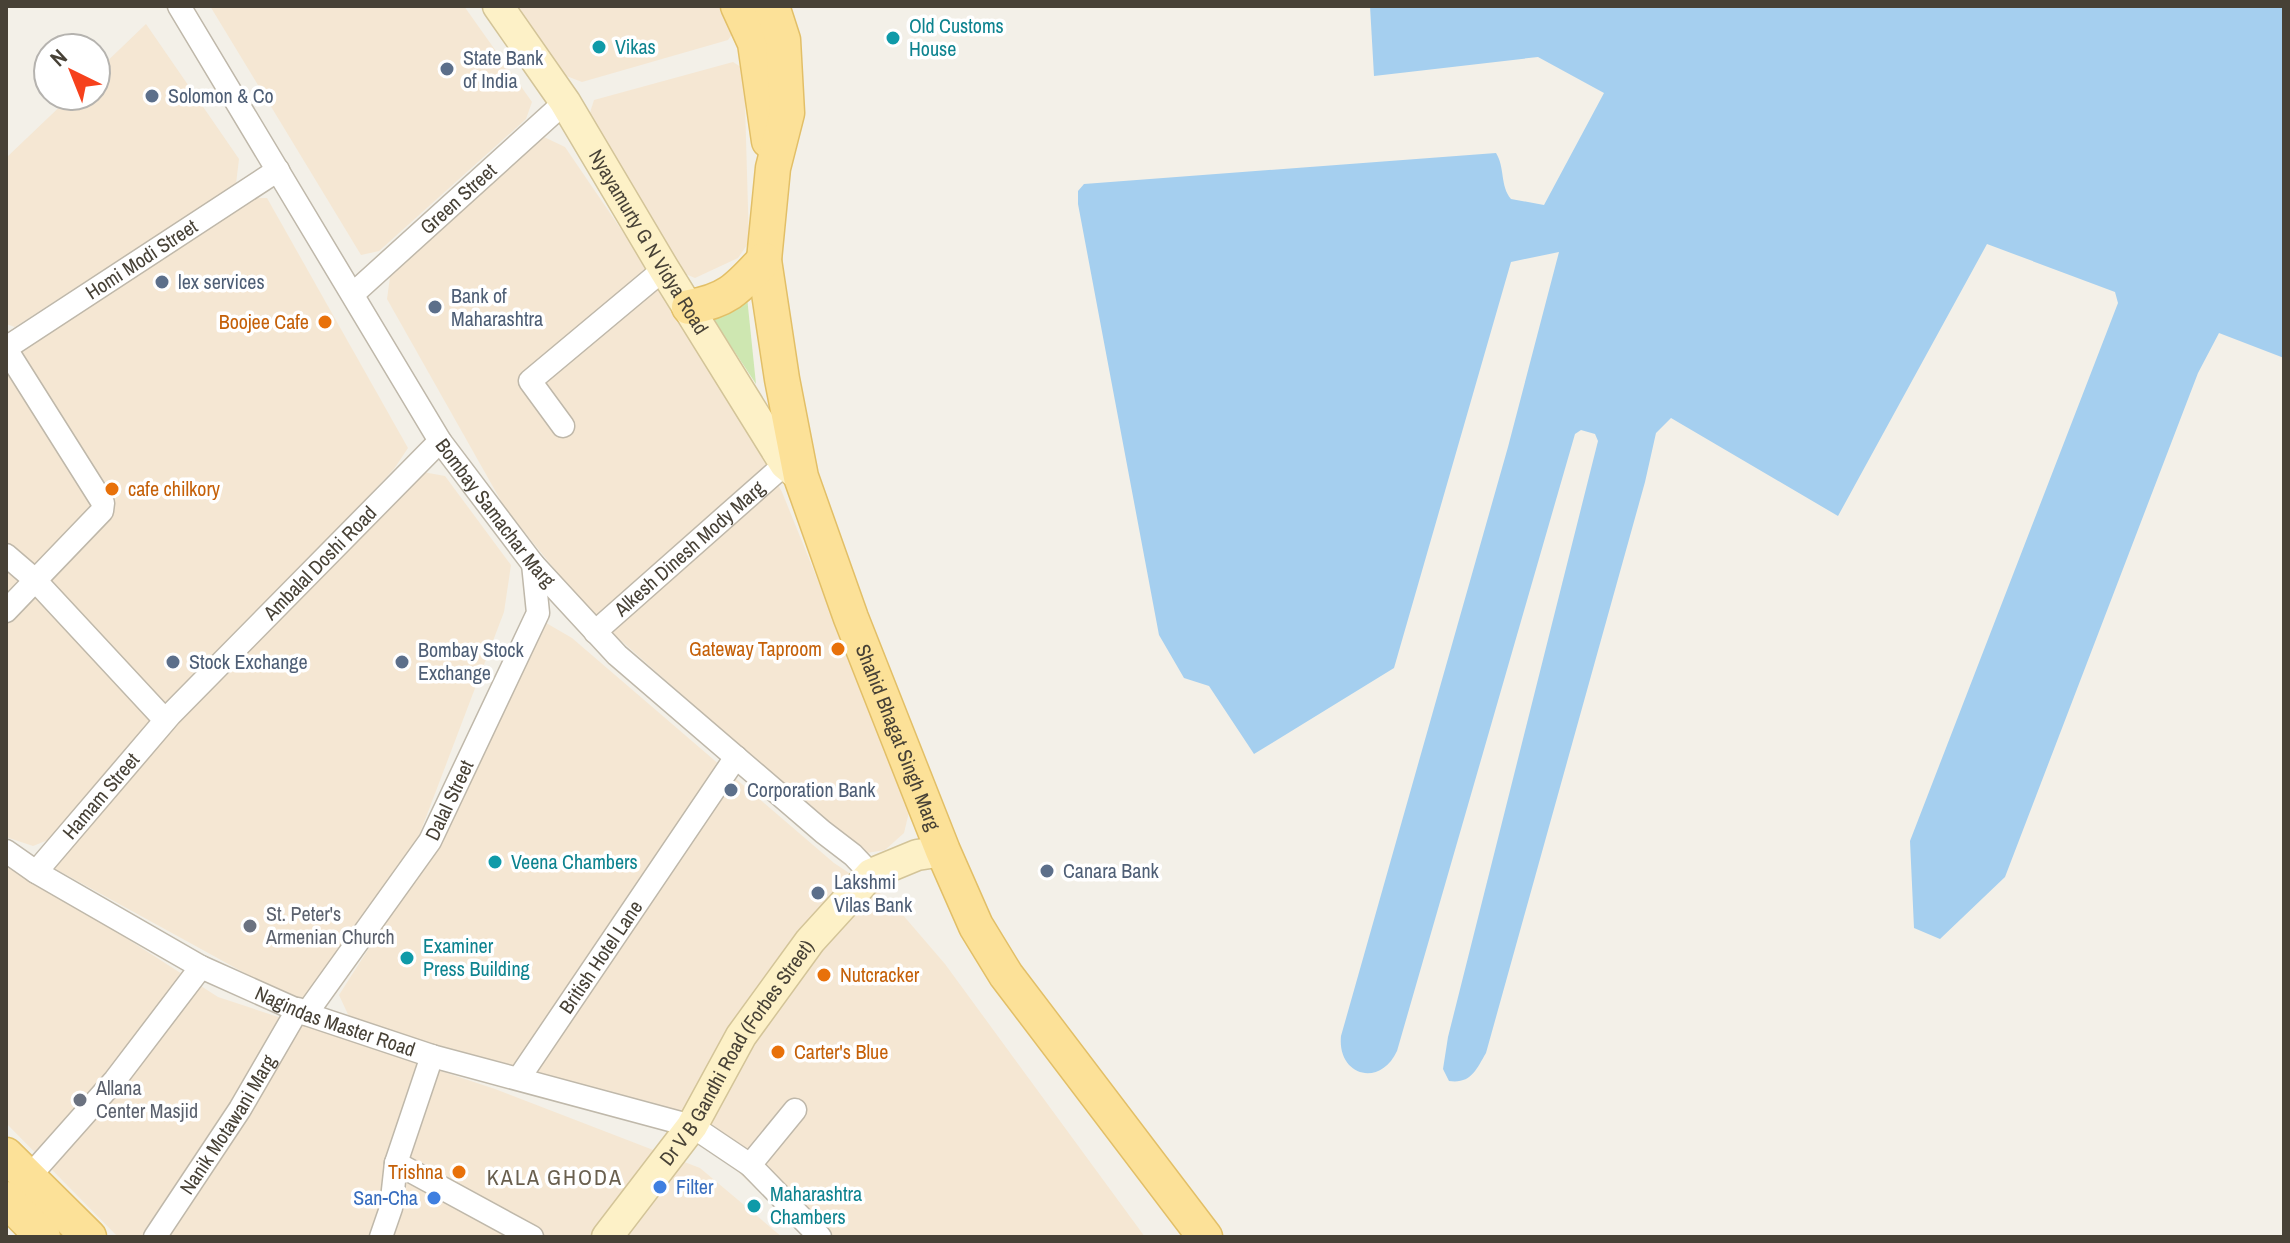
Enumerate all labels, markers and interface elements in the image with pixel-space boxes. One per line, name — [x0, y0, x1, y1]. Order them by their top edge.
place label: Old Customs House — [909, 12, 1004, 62]
marker: Old Customs House — [884, 29, 902, 47]
north arrow — [32, 32, 112, 112]
place label: Vikas — [615, 33, 656, 60]
marker: Vikas — [590, 38, 608, 56]
text: N — [43, 42, 73, 73]
place label: State Bank of India — [463, 44, 544, 94]
marker: State Bank of India — [438, 60, 456, 78]
place label: Solomon & Co — [168, 82, 274, 109]
marker: Solomon & Co — [143, 87, 161, 105]
street label: Nyayamurty G N Vidya Road — [583, 144, 715, 339]
street label: Green Street — [414, 156, 502, 240]
street label: Homi Modi Street — [80, 212, 203, 305]
place label: lex services — [178, 268, 265, 295]
marker: lex services — [153, 273, 171, 291]
place label: Bank of Maharashtra — [451, 282, 543, 332]
marker: Bank of Maharashtra — [426, 298, 444, 316]
place label: Boojee Cafe — [219, 308, 309, 335]
marker: Boojee Cafe — [316, 313, 334, 331]
street label: Bombay Samachar Marg — [430, 433, 562, 593]
street label: Alkesh Dinesh Mody Marg — [607, 474, 770, 623]
place label: cafe chilkory — [128, 475, 221, 502]
marker: cafe chilkory — [103, 480, 121, 498]
street label: Ambalal Doshi Road — [256, 499, 382, 626]
place label: Gateway Taproom — [689, 635, 822, 662]
place label: Bombay Stock Exchange — [418, 636, 525, 686]
marker: Gateway Taproom — [829, 640, 847, 658]
street label: Shahid Bhagat Singh Marg — [850, 640, 947, 834]
place label: Stock Exchange — [189, 648, 308, 675]
marker: Stock Exchange — [164, 653, 182, 671]
marker: Bombay Stock Exchange — [393, 653, 411, 671]
street label: Hamam Street — [56, 746, 145, 845]
street label: Dalal Street — [418, 755, 480, 845]
place label: Corporation Bank — [747, 776, 876, 803]
marker: Corporation Bank — [722, 781, 740, 799]
place label: Veena Chambers — [511, 848, 638, 875]
marker: Veena Chambers — [486, 853, 504, 871]
place label: Canara Bank — [1063, 857, 1160, 884]
marker: Canara Bank — [1038, 862, 1056, 880]
place label: Lakshmi Vilas Bank — [834, 868, 913, 918]
marker: Lakshmi Vilas Bank — [809, 884, 827, 902]
street label: British Hotel Lane — [552, 895, 648, 1019]
place label: St. Peter's Armenian Church — [265, 900, 395, 950]
marker: St. Peter's Armenian Church — [241, 917, 259, 935]
place label: Examiner Press Building — [423, 932, 530, 982]
street label: Dr V B Gandhi Road (Forbes Street) — [653, 934, 820, 1171]
marker: Examiner Press Building — [398, 949, 416, 967]
place label: Nutcracker — [840, 961, 920, 988]
marker: Nutcracker — [815, 966, 833, 984]
street label: Nagindas Master Road — [251, 979, 419, 1062]
place label: Carter's Blue — [794, 1038, 888, 1065]
marker: Carter's Blue — [769, 1043, 787, 1061]
street label: Nanik Motawani Marg — [173, 1050, 282, 1199]
place label: Allana Center Masjid — [95, 1074, 198, 1124]
marker: Allana Center Masjid — [71, 1091, 89, 1109]
place label: Trishna — [388, 1158, 443, 1185]
district label: KALA GHODA — [487, 1162, 623, 1192]
marker: Trishna — [450, 1163, 468, 1181]
place label: Filter — [676, 1173, 714, 1200]
marker: Filter — [651, 1178, 669, 1196]
place label: Maharashtra Chambers — [770, 1180, 862, 1230]
place label: San-Cha — [353, 1184, 418, 1211]
marker: San-Cha — [425, 1189, 443, 1207]
marker: Maharashtra Chambers — [745, 1197, 763, 1215]

